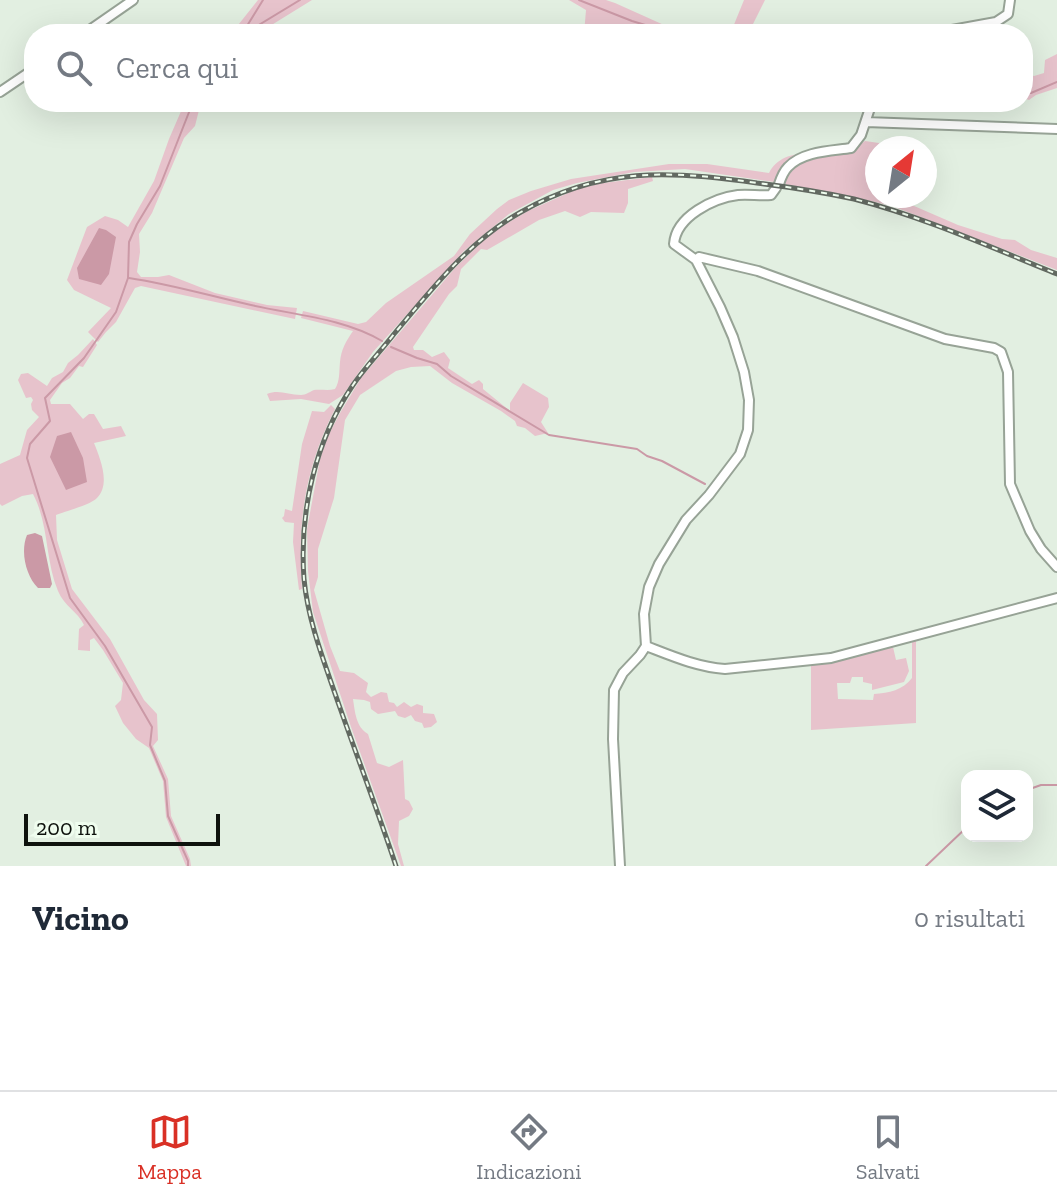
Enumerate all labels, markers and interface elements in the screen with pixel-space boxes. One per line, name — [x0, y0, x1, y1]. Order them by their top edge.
search box — [24, 24, 1033, 112]
icon: search — [52, 46, 96, 90]
text: Cerca qui — [116, 50, 239, 86]
north arrow — [865, 136, 937, 208]
map controls — [961, 770, 1033, 842]
button: layers — [961, 770, 1033, 842]
scale bar — [24, 810, 220, 846]
text: 200 m — [36, 814, 97, 841]
text: Vicino — [32, 898, 129, 939]
text: 0 risultati — [914, 902, 1025, 934]
tab: Mappa — [137, 1110, 202, 1185]
tab: Indicazioni — [476, 1110, 581, 1185]
tab: Salvati — [856, 1110, 920, 1185]

